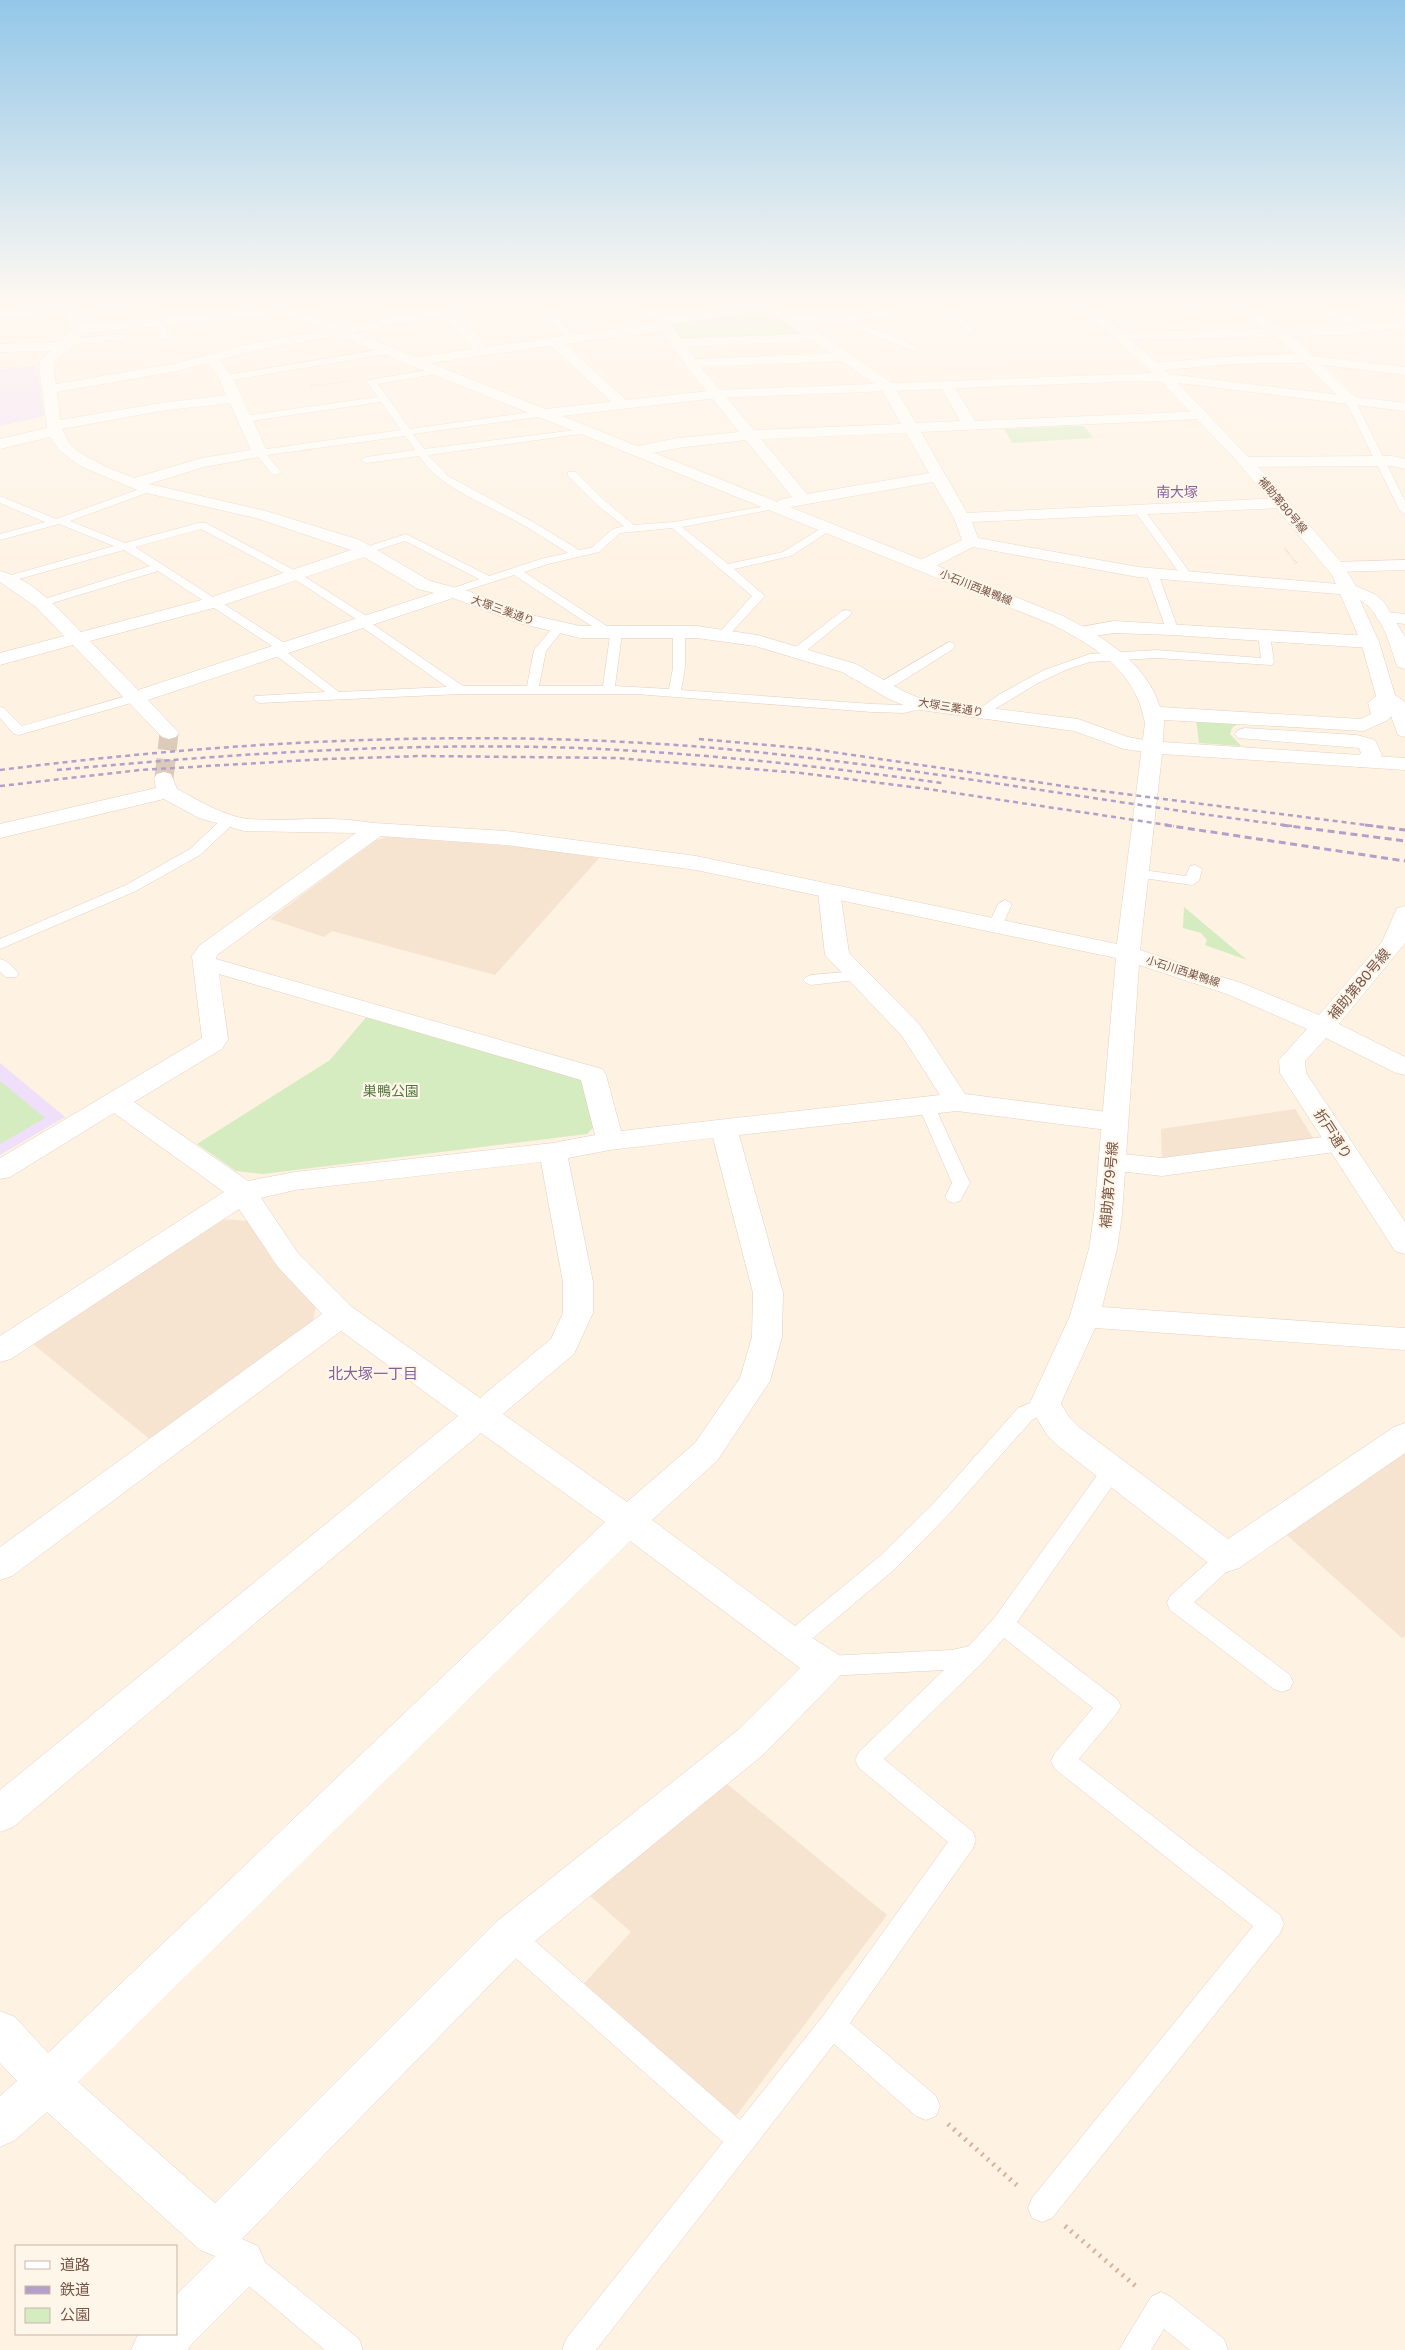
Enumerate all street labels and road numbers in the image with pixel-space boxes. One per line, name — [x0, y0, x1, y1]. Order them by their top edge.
street label: 補助第80号線 — [1256, 475, 1310, 535]
street label: 小石川西巣鴨線 — [938, 567, 1014, 607]
street label: 大塚三業通り — [470, 593, 536, 627]
street label: 大塚三業通り — [917, 696, 985, 718]
street label: 補助第80号線 — [1325, 945, 1393, 1023]
street label: 小石川西巣鴨線 — [1145, 953, 1221, 989]
street label: 折戸通り — [1311, 1106, 1355, 1162]
street label: 補助第79号線 — [1097, 1141, 1121, 1229]

